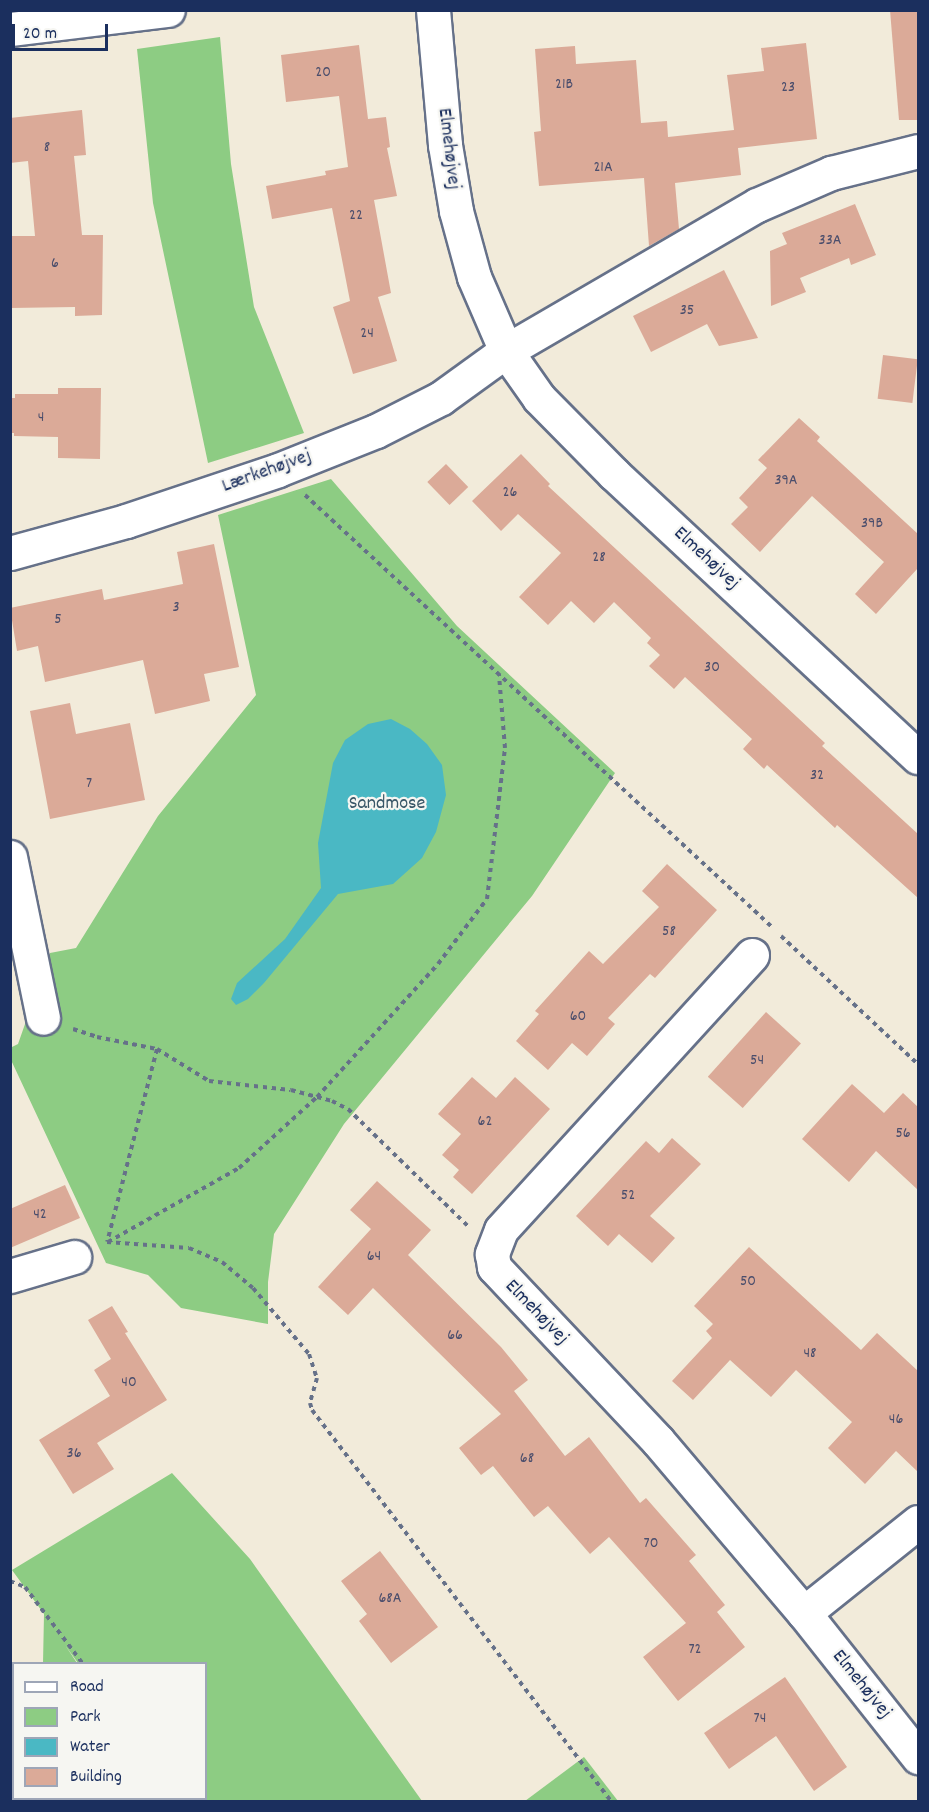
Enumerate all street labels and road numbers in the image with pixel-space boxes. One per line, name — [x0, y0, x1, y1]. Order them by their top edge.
street label: Elmehøjvej — [431, 107, 465, 191]
street label: Lærkehøjvej — [219, 445, 315, 499]
street label: Elmehøjvej — [668, 522, 744, 596]
street label: Elmehøjvej — [499, 1275, 573, 1351]
street label: Elmehøjvej — [826, 1646, 896, 1724]

